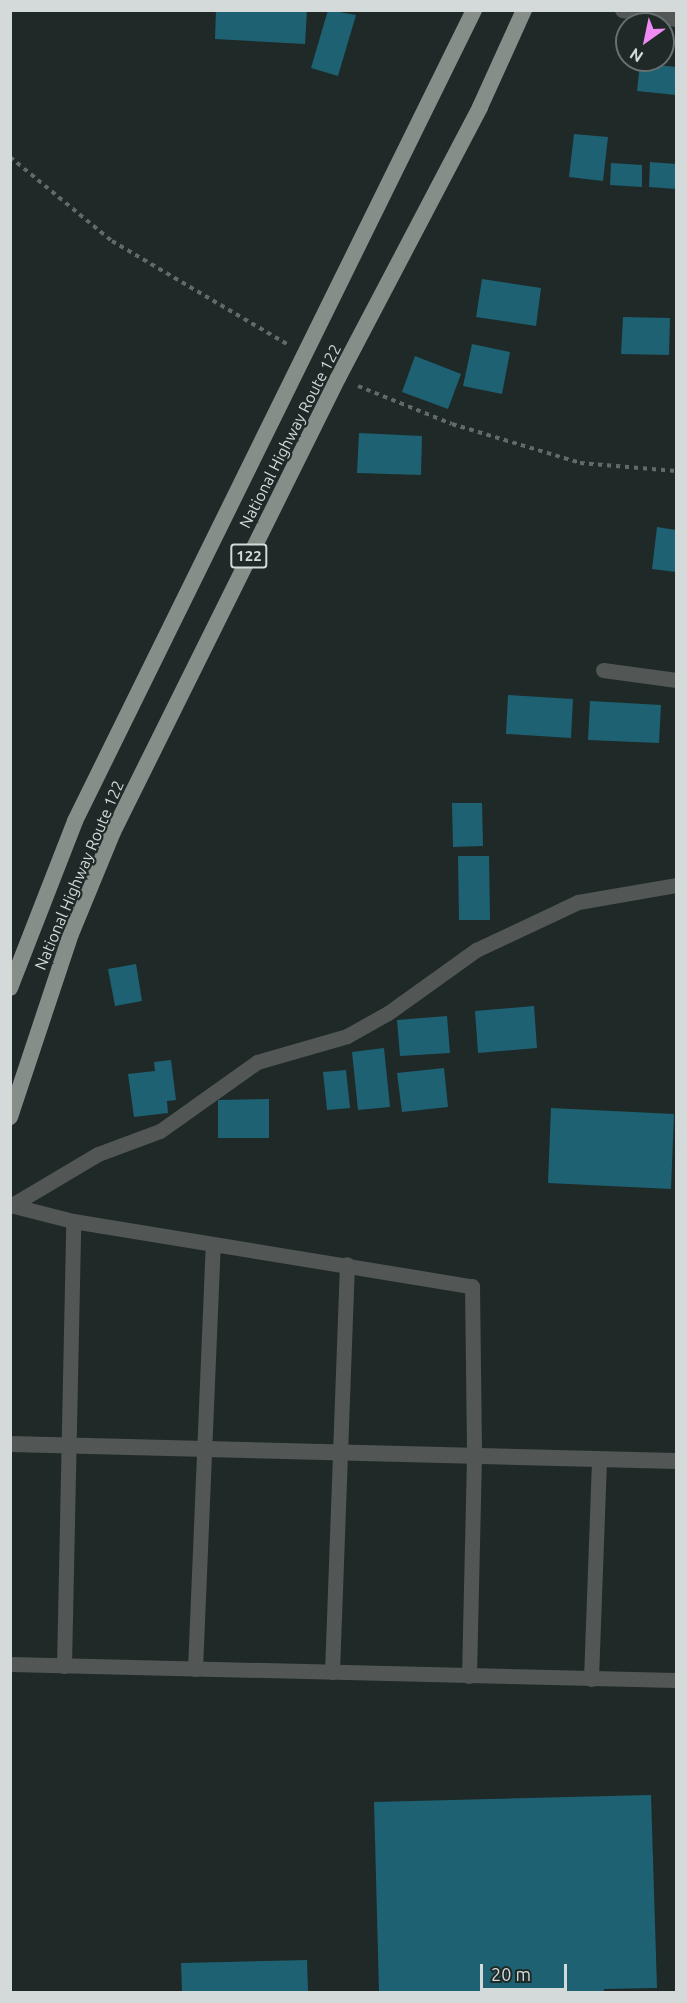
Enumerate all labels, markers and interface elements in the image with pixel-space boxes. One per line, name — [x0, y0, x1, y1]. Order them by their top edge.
north arrow — [615, 12, 675, 72]
text: N — [626, 45, 646, 66]
street label: National Highway Route 122 — [235, 341, 345, 531]
road number: 122 — [230, 544, 268, 568]
street label: National Highway Route 122 — [30, 777, 128, 973]
scale bar — [483, 1952, 570, 1990]
text: 20 m — [491, 1964, 531, 1984]

